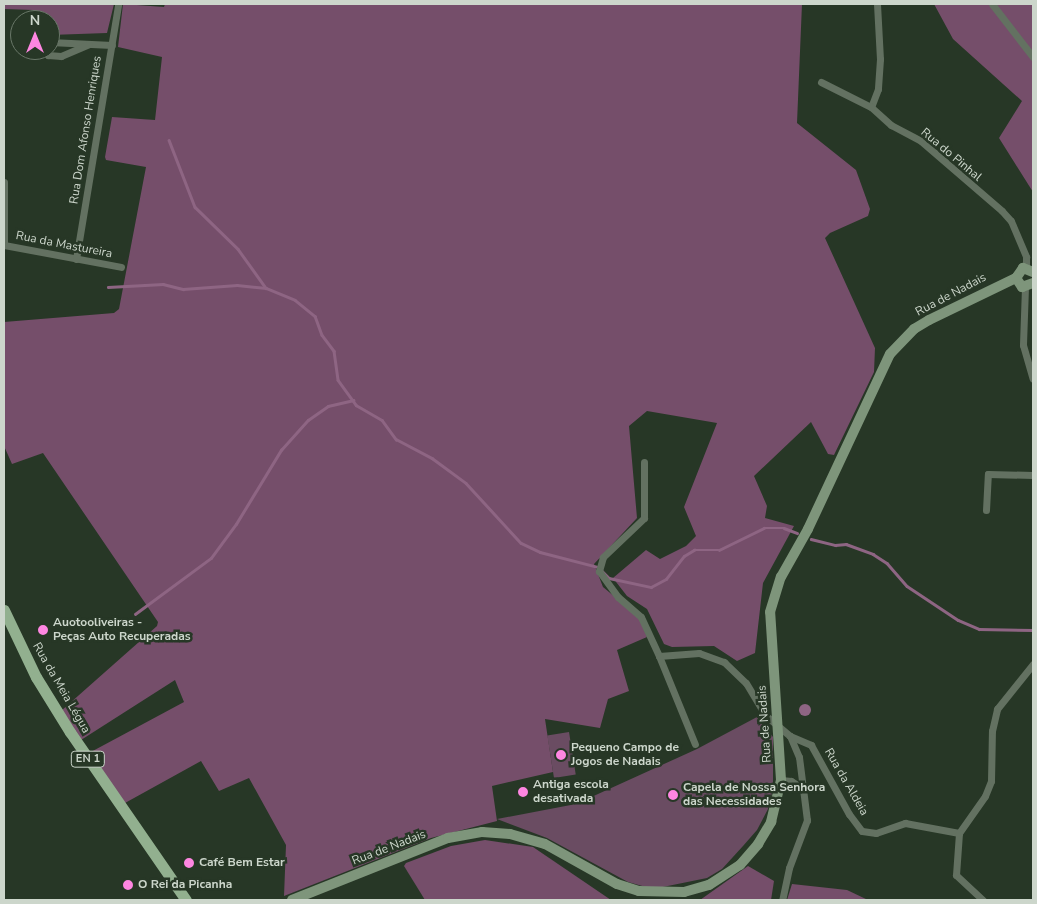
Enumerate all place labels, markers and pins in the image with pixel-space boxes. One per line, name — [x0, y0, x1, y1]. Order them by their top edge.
place label: Auotooliveiras - Peças Auto Recuperadas — [53, 616, 191, 644]
marker: Auotooliveiras - Peças Auto Recuperadas — [37, 624, 49, 636]
place label: Pequeno Campo de Jogos de Nadais — [571, 741, 679, 769]
marker: Pequeno Campo de Jogos de Nadais — [555, 749, 567, 761]
place label: Antiga escola desativada — [533, 778, 609, 806]
place label: Capela de Nossa Senhora das Necessidades — [683, 781, 825, 809]
marker: Antiga escola desativada — [517, 786, 529, 798]
marker: Capela de Nossa Senhora das Necessidades — [667, 789, 679, 801]
place label: Café Bem Estar — [199, 856, 285, 870]
marker: Café Bem Estar — [183, 857, 195, 869]
place label: O Rei da Picanha — [138, 878, 232, 892]
marker: O Rei da Picanha — [122, 879, 134, 891]

